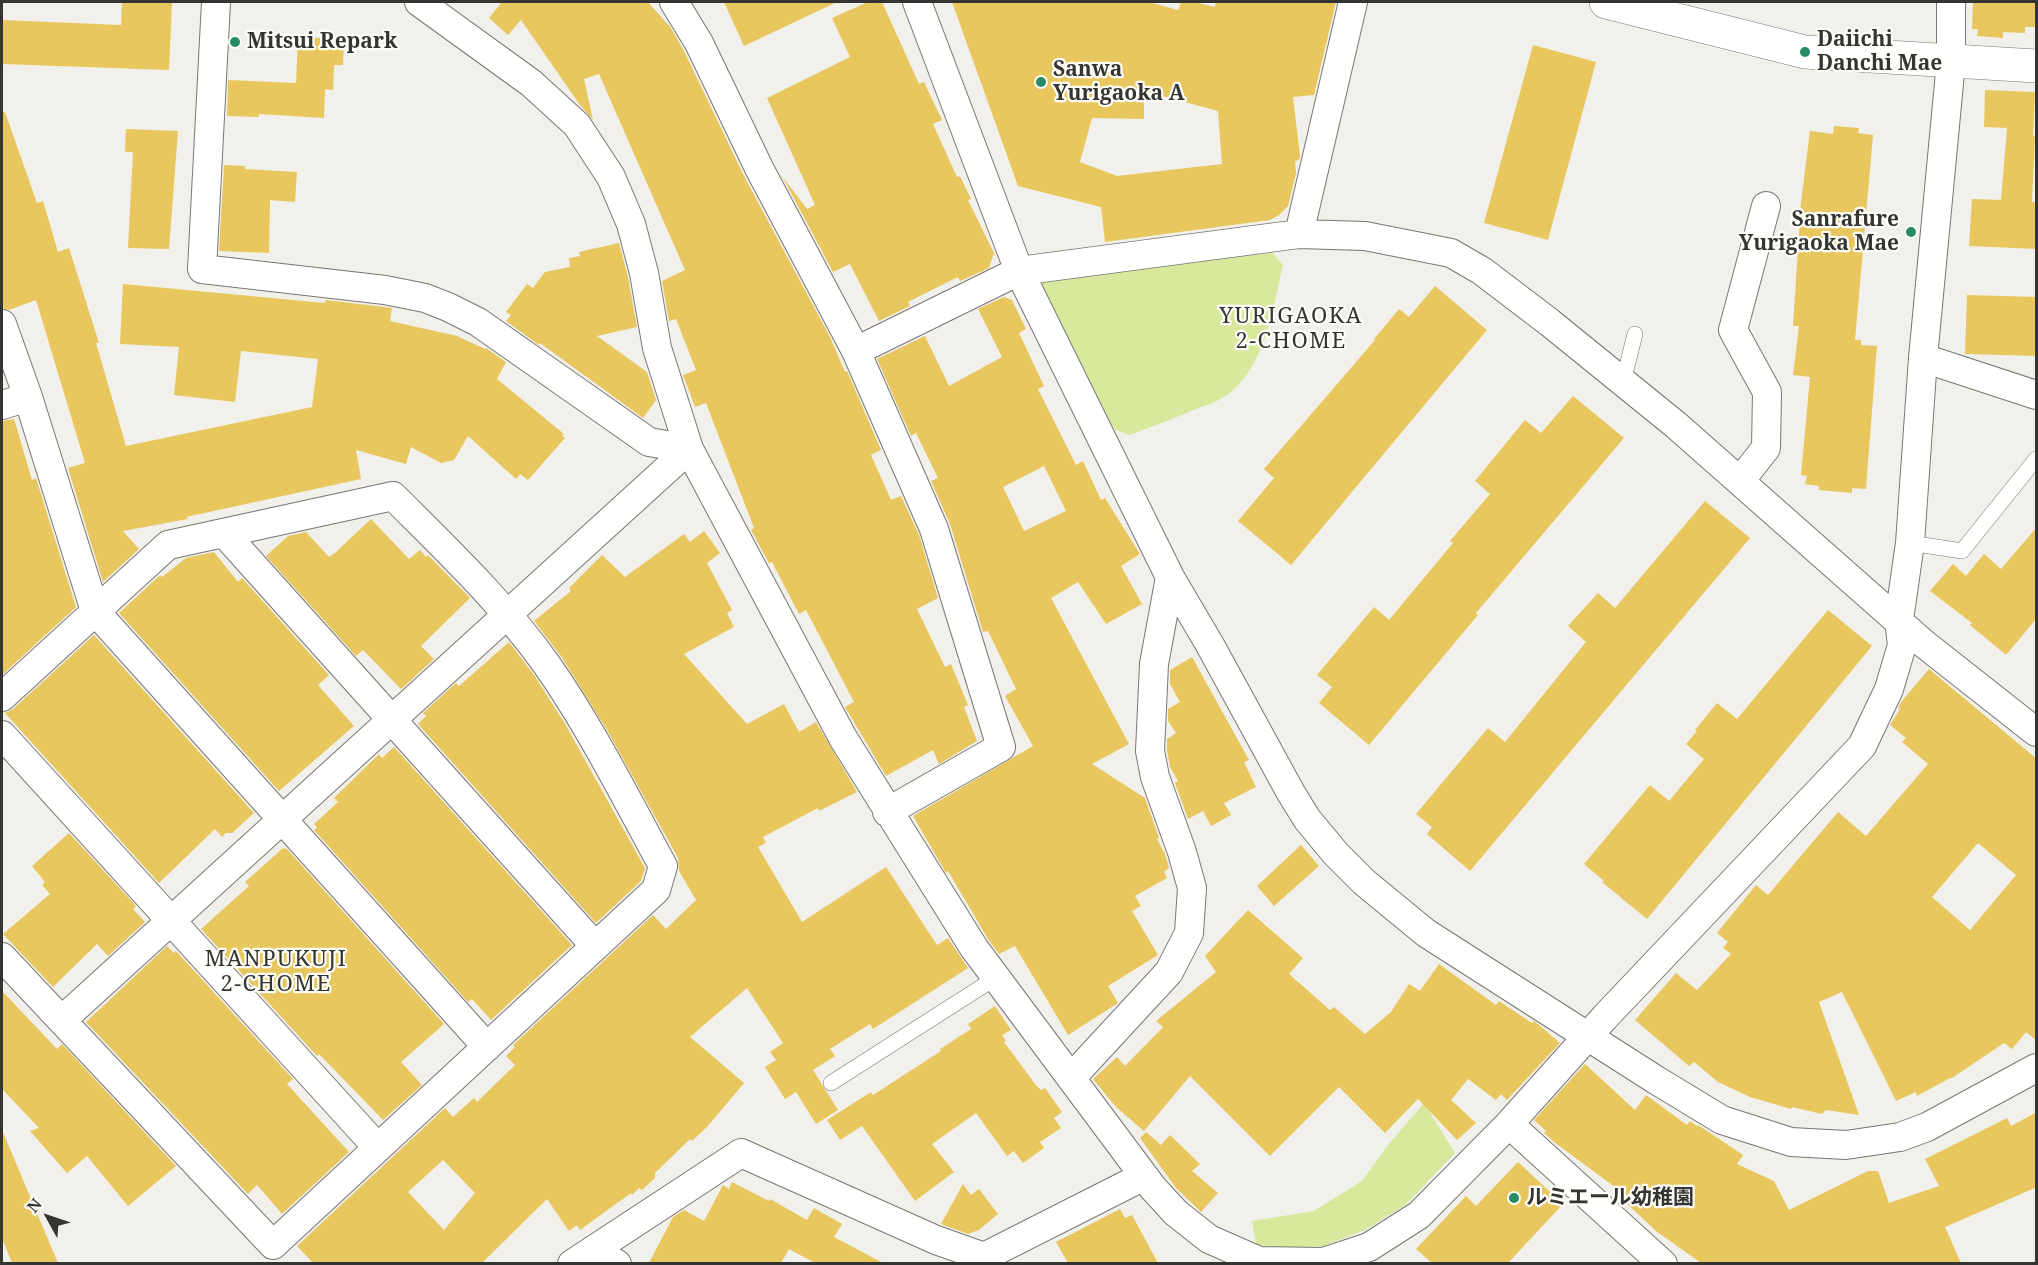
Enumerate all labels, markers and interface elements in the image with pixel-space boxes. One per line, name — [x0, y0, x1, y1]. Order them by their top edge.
place label: Daiichi Danchi Mae — [1817, 27, 1942, 77]
place label: Mitsui Repark — [247, 29, 397, 55]
marker: Mitsui Repark — [228, 35, 242, 49]
marker: Daiichi Danchi Mae — [1798, 45, 1812, 59]
place label: Sanwa Yurigaoka A — [1053, 57, 1184, 107]
marker: Sanwa Yurigaoka A — [1034, 75, 1048, 89]
place label: Sanrafure Yurigaoka Mae — [1739, 207, 1899, 257]
marker: Sanrafure Yurigaoka Mae — [1904, 225, 1918, 239]
district label: YURIGAOKA 2-CHOME — [1219, 304, 1363, 356]
district label: MANPUKUJI 2-CHOME — [205, 947, 347, 998]
place label: ルミエール幼稚園 — [1526, 1185, 1694, 1211]
north arrow — [18, 1187, 78, 1247]
marker: ルミエール幼稚園 — [1507, 1191, 1521, 1205]
text: N — [22, 1194, 47, 1217]

